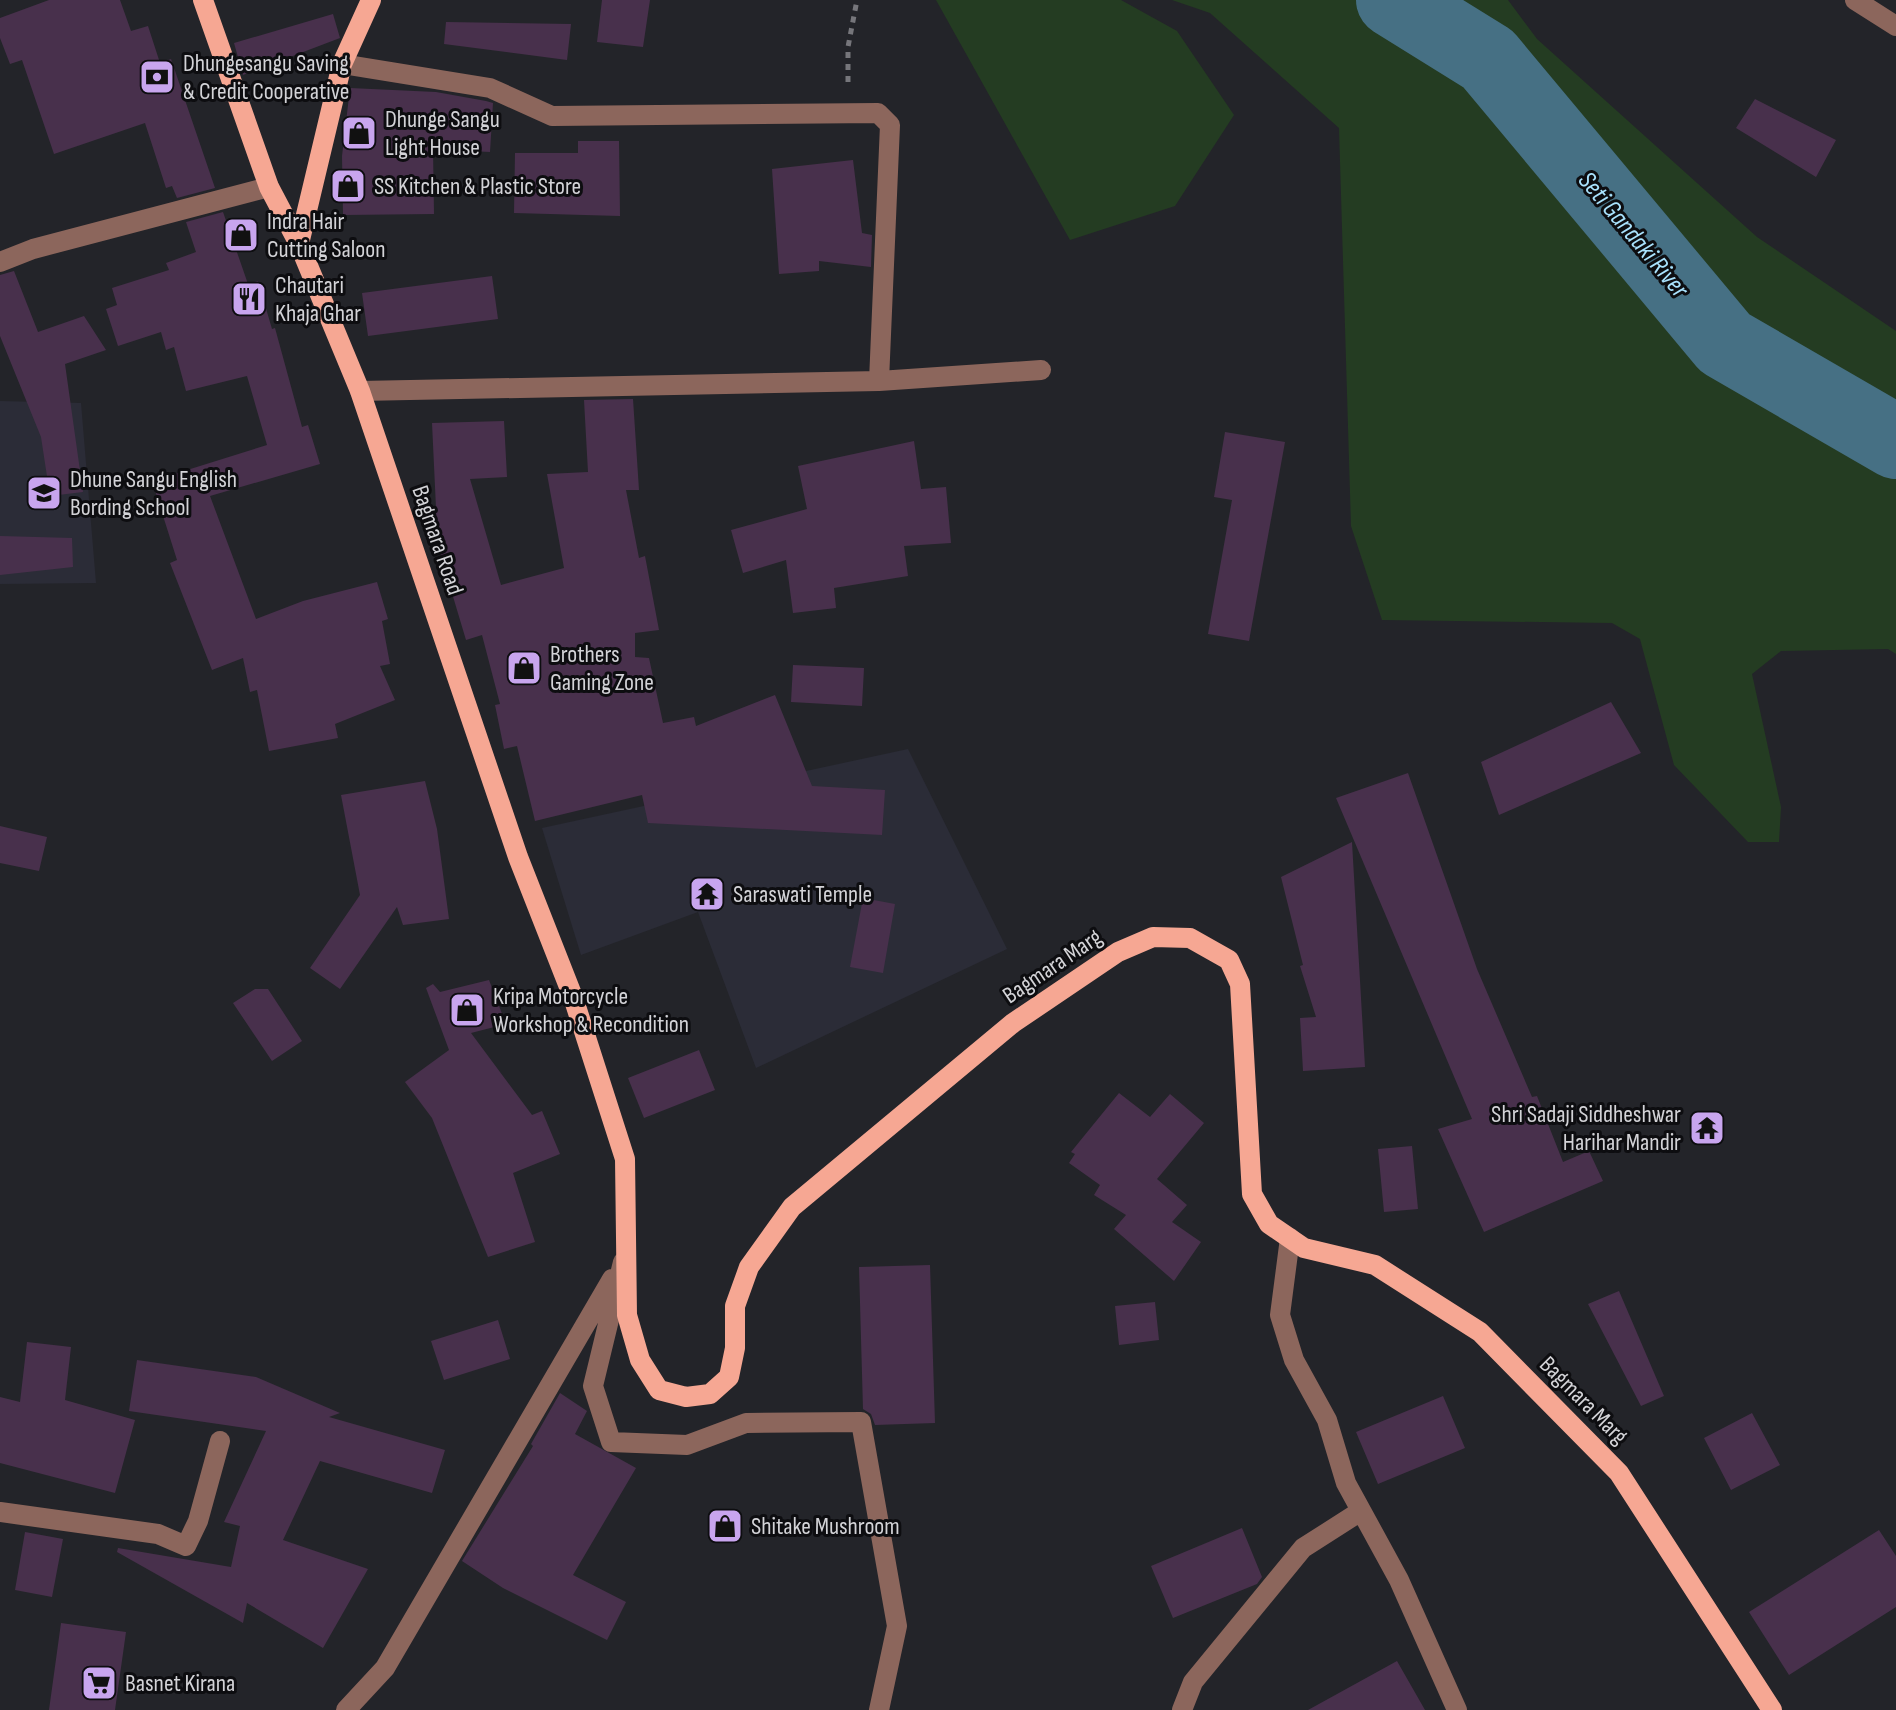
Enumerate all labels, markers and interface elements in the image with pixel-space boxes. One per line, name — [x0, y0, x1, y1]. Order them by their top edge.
place label: Dhungesangu Saving & Credit Cooperative — [183, 49, 349, 106]
bank icon: Dhungesangu Saving & Credit Cooperative — [138, 58, 176, 96]
place label: Dhunge Sangu Light House — [385, 105, 500, 162]
shop icon: Dhunge Sangu Light House — [340, 114, 378, 152]
water label: Seti Gandaki River — [1571, 166, 1696, 306]
shop icon: SS Kitchen & Plastic Store — [329, 167, 367, 205]
place label: SS Kitchen & Plastic Store — [374, 172, 581, 201]
place label: Indra Hair Cutting Saloon — [267, 207, 386, 264]
shop icon: Indra Hair Cutting Saloon — [222, 216, 260, 254]
place label: Chautari Khaja Ghar — [275, 271, 361, 328]
restaurant icon: Chautari Khaja Ghar — [230, 280, 268, 318]
place label: Dhune Sangu English Bording School — [70, 465, 237, 522]
school or university icon: Dhune Sangu English Bording School — [25, 474, 63, 512]
street label: Bagmara Road — [405, 482, 470, 599]
place label: Brothers Gaming Zone — [550, 640, 654, 697]
shop icon: Brothers Gaming Zone — [505, 649, 543, 687]
temple icon: Saraswati Temple — [688, 875, 726, 913]
place label: Saraswati Temple — [733, 880, 872, 909]
street label: Bagmara Marg — [997, 923, 1107, 1010]
place label: Kripa Motorcycle Workshop & Recondition — [493, 982, 689, 1039]
shop icon: Kripa Motorcycle Workshop & Recondition — [448, 991, 486, 1029]
place label: Shri Sadaji Siddheshwar Harihar Mandir — [1491, 1100, 1681, 1157]
temple icon: Shri Sadaji Siddheshwar Harihar Mandir — [1688, 1109, 1726, 1147]
street label: Bagmara Marg — [1533, 1350, 1634, 1451]
shop icon: Shitake Mushroom — [706, 1507, 744, 1545]
place label: Shitake Mushroom — [751, 1512, 900, 1541]
supermarket icon: Basnet Kirana — [80, 1664, 118, 1702]
place label: Basnet Kirana — [125, 1669, 235, 1698]

